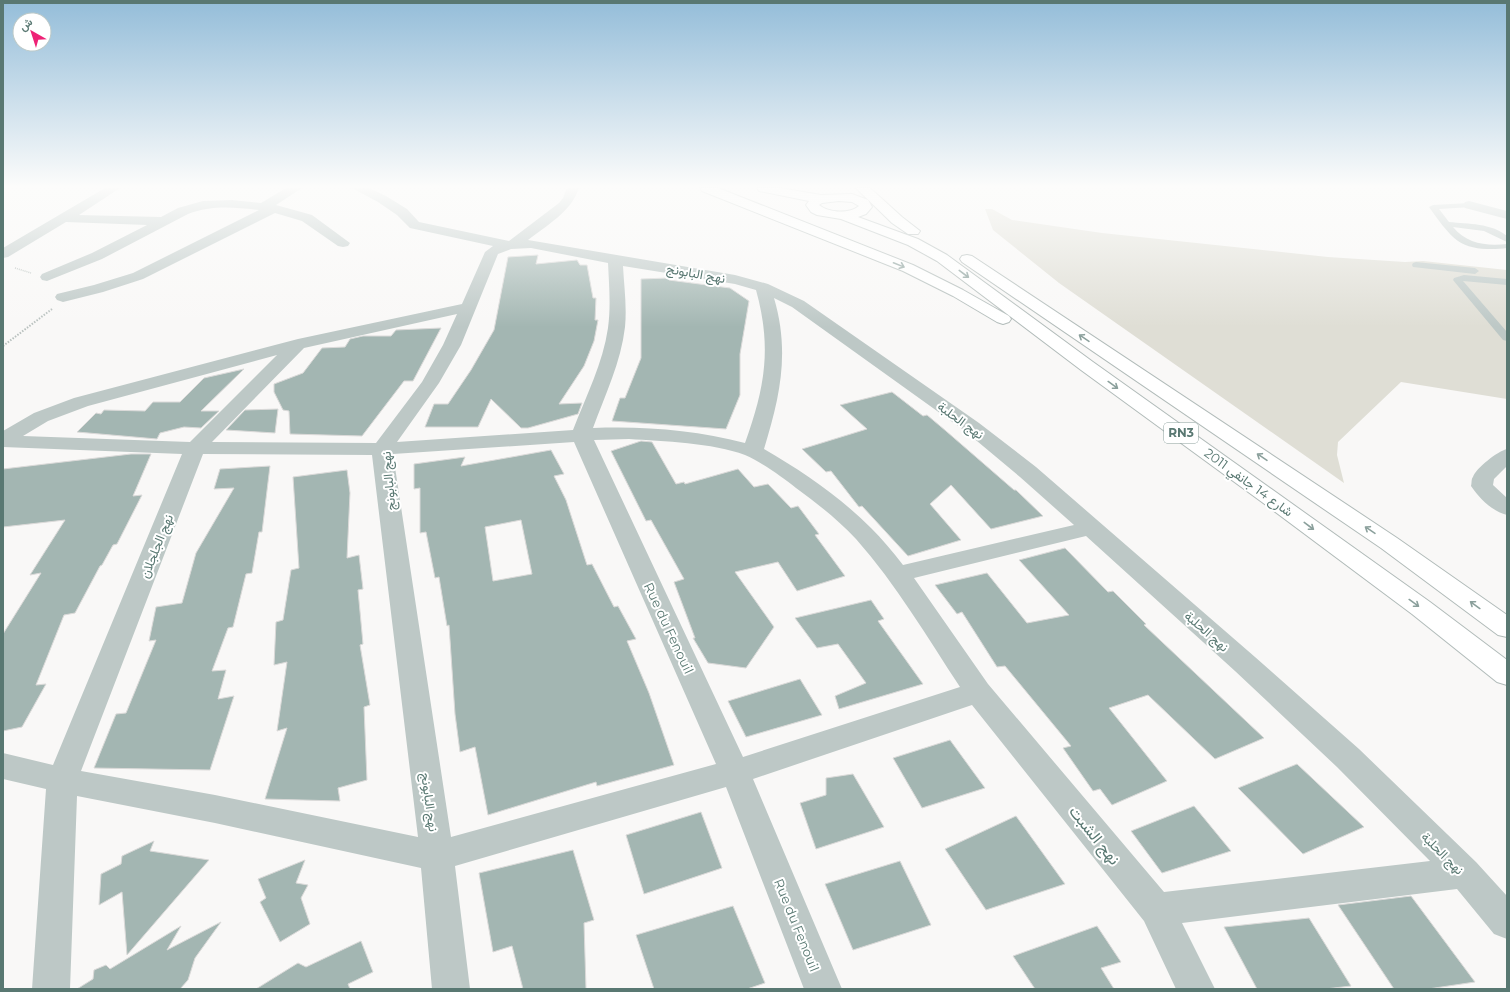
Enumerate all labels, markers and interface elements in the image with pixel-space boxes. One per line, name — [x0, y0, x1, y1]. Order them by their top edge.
north arrow — [12, 12, 52, 52]
text: ش — [16, 15, 35, 34]
street label: نهج البابونج — [665, 260, 727, 288]
one-way arrow — [892, 261, 904, 269]
one-way arrow — [958, 270, 969, 278]
one-way arrow — [1079, 334, 1090, 342]
one-way arrow — [1107, 381, 1118, 389]
street label: نهج الحلبة — [933, 398, 988, 444]
road number: RN3 — [1164, 423, 1198, 443]
street label: شارع 14 جانفي 2011 — [1200, 444, 1296, 522]
street label: نهج البابونج — [377, 450, 401, 511]
one-way arrow — [1257, 453, 1268, 461]
street label: نهج الجلجلان — [136, 511, 178, 581]
one-way arrow — [1304, 522, 1315, 530]
one-way arrow — [1365, 526, 1376, 534]
street label: Rue du Fenouil — [641, 580, 697, 676]
one-way arrow — [1408, 599, 1419, 607]
one-way arrow — [1470, 601, 1481, 610]
street label: نهج الحلبة — [1180, 607, 1233, 656]
street label: نهج البابونج — [416, 771, 442, 833]
street label: نهج الشبت — [1064, 802, 1124, 870]
street label: نهج الحلبة — [1417, 828, 1468, 879]
street label: Rue du Fenouil — [771, 876, 823, 974]

